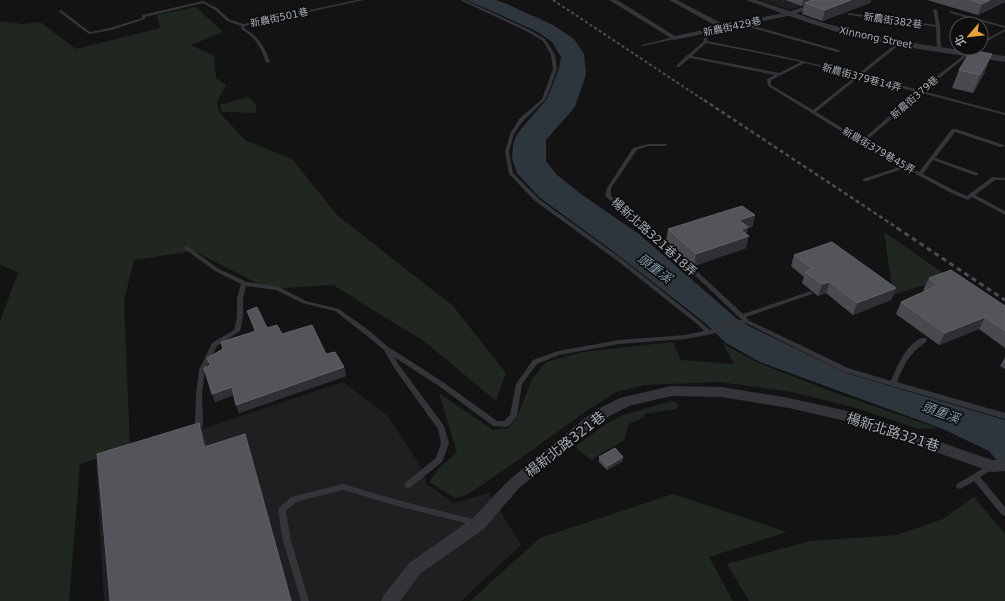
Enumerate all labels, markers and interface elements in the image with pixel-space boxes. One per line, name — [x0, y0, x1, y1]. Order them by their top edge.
street label: 新農街501巷 — [249, 6, 309, 29]
street label: 新農街382巷 — [863, 11, 923, 30]
street label: 新農街429巷 — [702, 15, 762, 38]
north arrow — [949, 16, 989, 56]
street label: Xinnong Street — [838, 24, 914, 51]
text: 北 — [952, 33, 969, 48]
street label: 新農街379巷14弄 — [821, 62, 903, 93]
street label: 新農街379巷 — [888, 74, 940, 121]
street label: 新農街379巷45弄 — [841, 125, 917, 176]
street label: 楊新北路321巷18弄 — [608, 195, 700, 279]
water label: 頭重溪 — [635, 251, 676, 287]
water label: 頭重溪 — [920, 399, 964, 427]
street label: 楊新北路321巷 — [522, 408, 608, 480]
street label: 楊新北路321巷 — [845, 409, 941, 455]

